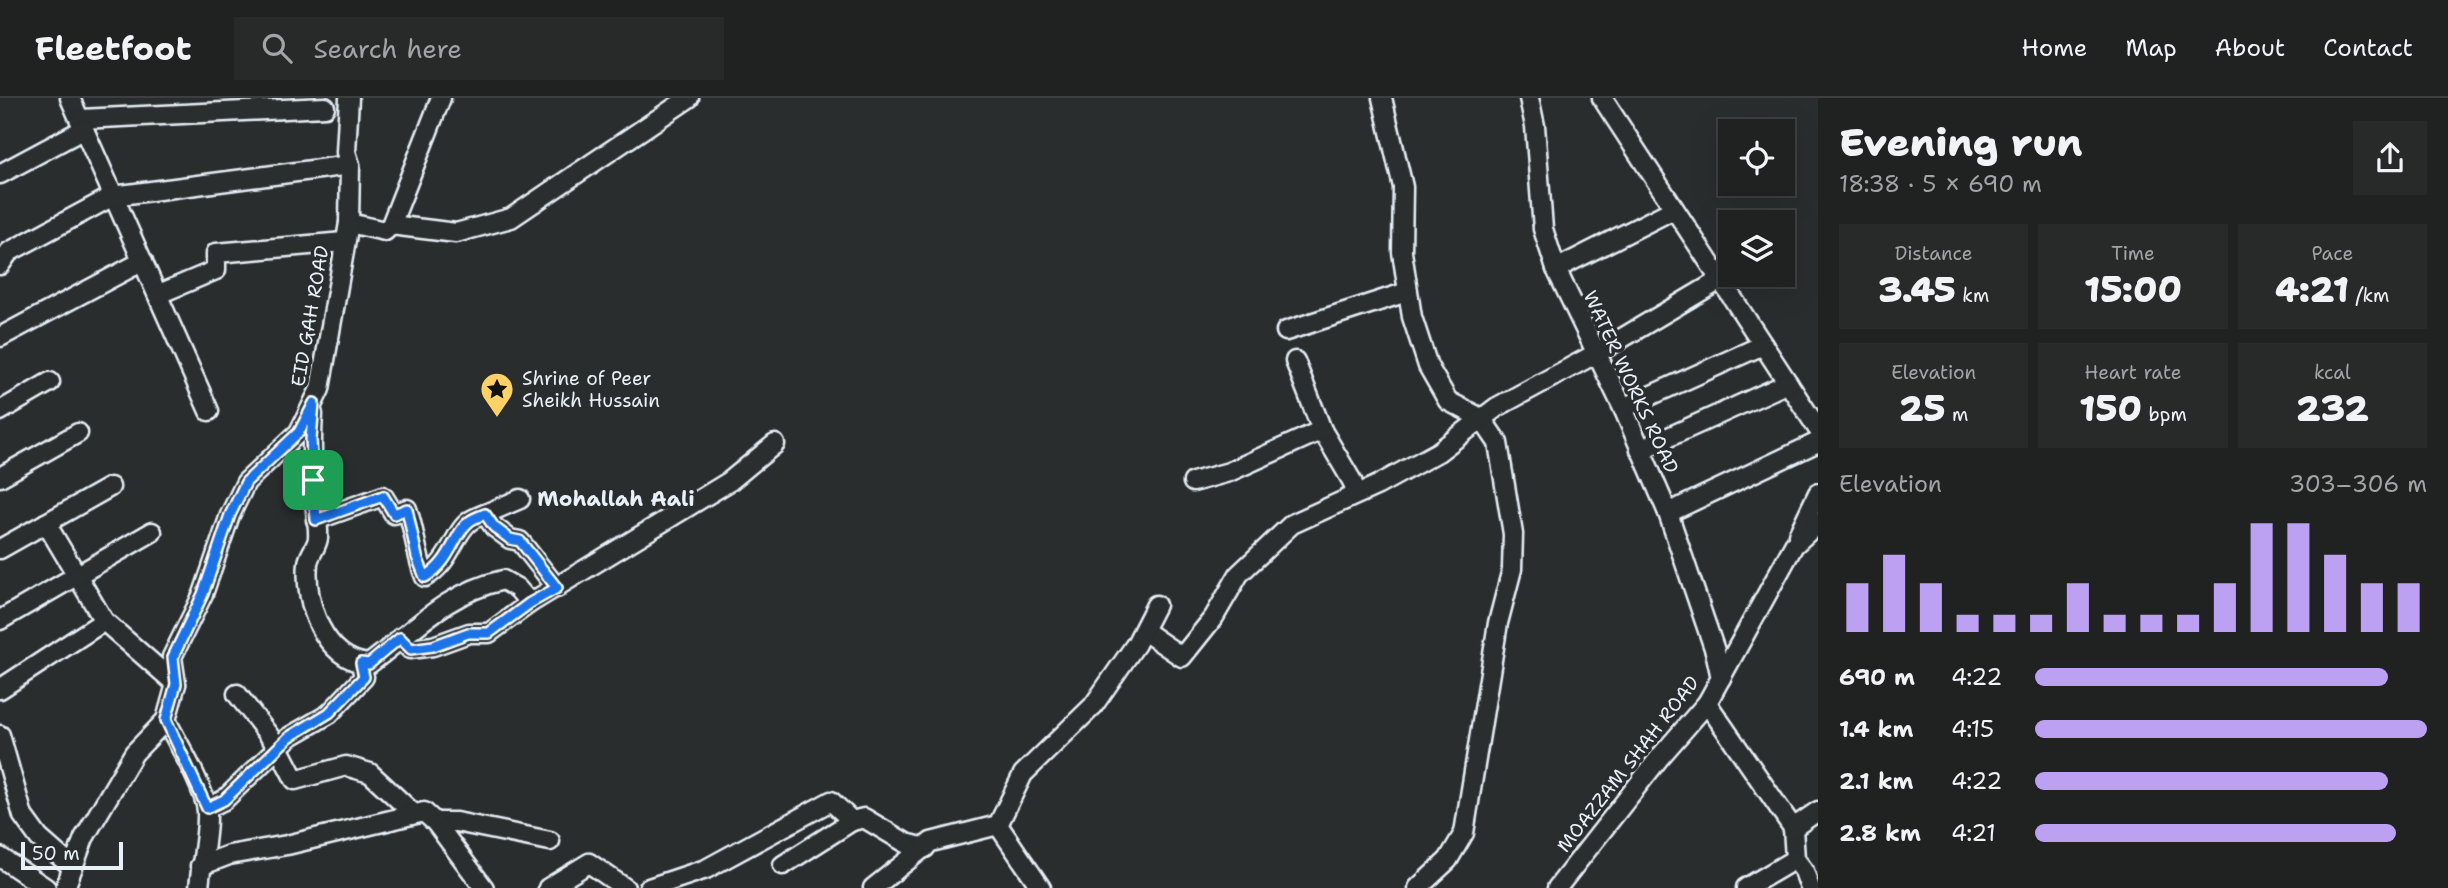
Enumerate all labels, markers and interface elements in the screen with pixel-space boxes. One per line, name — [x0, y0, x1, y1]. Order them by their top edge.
search box — [234, 17, 724, 80]
text: Fleetfoot — [35, 26, 192, 71]
icon: search — [258, 29, 296, 67]
text: Search here — [314, 31, 462, 66]
text: Home — [2021, 32, 2087, 64]
text: Map — [2125, 32, 2177, 64]
text: About — [2215, 32, 2285, 64]
text: Contact — [2323, 32, 2413, 64]
text: Evening run — [1839, 117, 2082, 168]
map controls — [1718, 119, 1795, 287]
button: locate — [1718, 119, 1795, 196]
button: share — [2353, 121, 2427, 195]
text: 18:38 · 5 × 690 m — [1839, 169, 2042, 199]
button: layers — [1718, 210, 1795, 287]
text: Distance — [1895, 241, 1973, 266]
text: Time — [2111, 241, 2155, 266]
text: Pace — [2311, 241, 2353, 266]
street label: EID GAH ROAD — [285, 244, 335, 388]
text: 3.45 — [1878, 266, 1956, 313]
text: 15:00 — [2084, 266, 2182, 313]
text: 4:21 — [2275, 266, 2349, 313]
text: km — [1956, 283, 1989, 308]
text: /km — [2349, 283, 2389, 308]
street label: WATER WORKS ROAD — [1578, 287, 1684, 477]
text: Elevation — [1891, 360, 1976, 385]
text: Heart rate — [2085, 360, 2181, 385]
text: kcal — [2314, 360, 2351, 385]
place label: Shrine of Peer Sheikh Hussain — [522, 366, 660, 413]
place icon: Shrine of Peer Sheikh Hussain — [478, 370, 516, 419]
text: 25 — [1899, 385, 1945, 432]
text: 150 — [2079, 385, 2142, 432]
text: 232 — [2296, 385, 2369, 432]
text: m — [1945, 402, 1968, 427]
text: bpm — [2142, 402, 2187, 427]
pin — [283, 450, 343, 510]
icon: arrive — [294, 461, 332, 499]
text: Elevation — [1839, 469, 1942, 499]
text: 303–306 m — [2289, 469, 2427, 499]
district label: Mohallah Aali — [537, 485, 695, 513]
text: 690 m — [1839, 662, 1915, 692]
text: 4:22 — [1951, 662, 2002, 692]
street label: MOAZZAM SHAH ROAD — [1551, 671, 1705, 857]
text: 1.4 km — [1839, 714, 1913, 744]
text: 4:15 — [1951, 714, 1994, 744]
text: 2.1 km — [1839, 766, 1913, 796]
text: 4:22 — [1951, 766, 2002, 796]
text: 2.8 km — [1839, 818, 1921, 848]
text: 4:21 — [1951, 818, 1996, 848]
scale bar — [21, 839, 122, 871]
text: 50 m — [32, 841, 80, 866]

